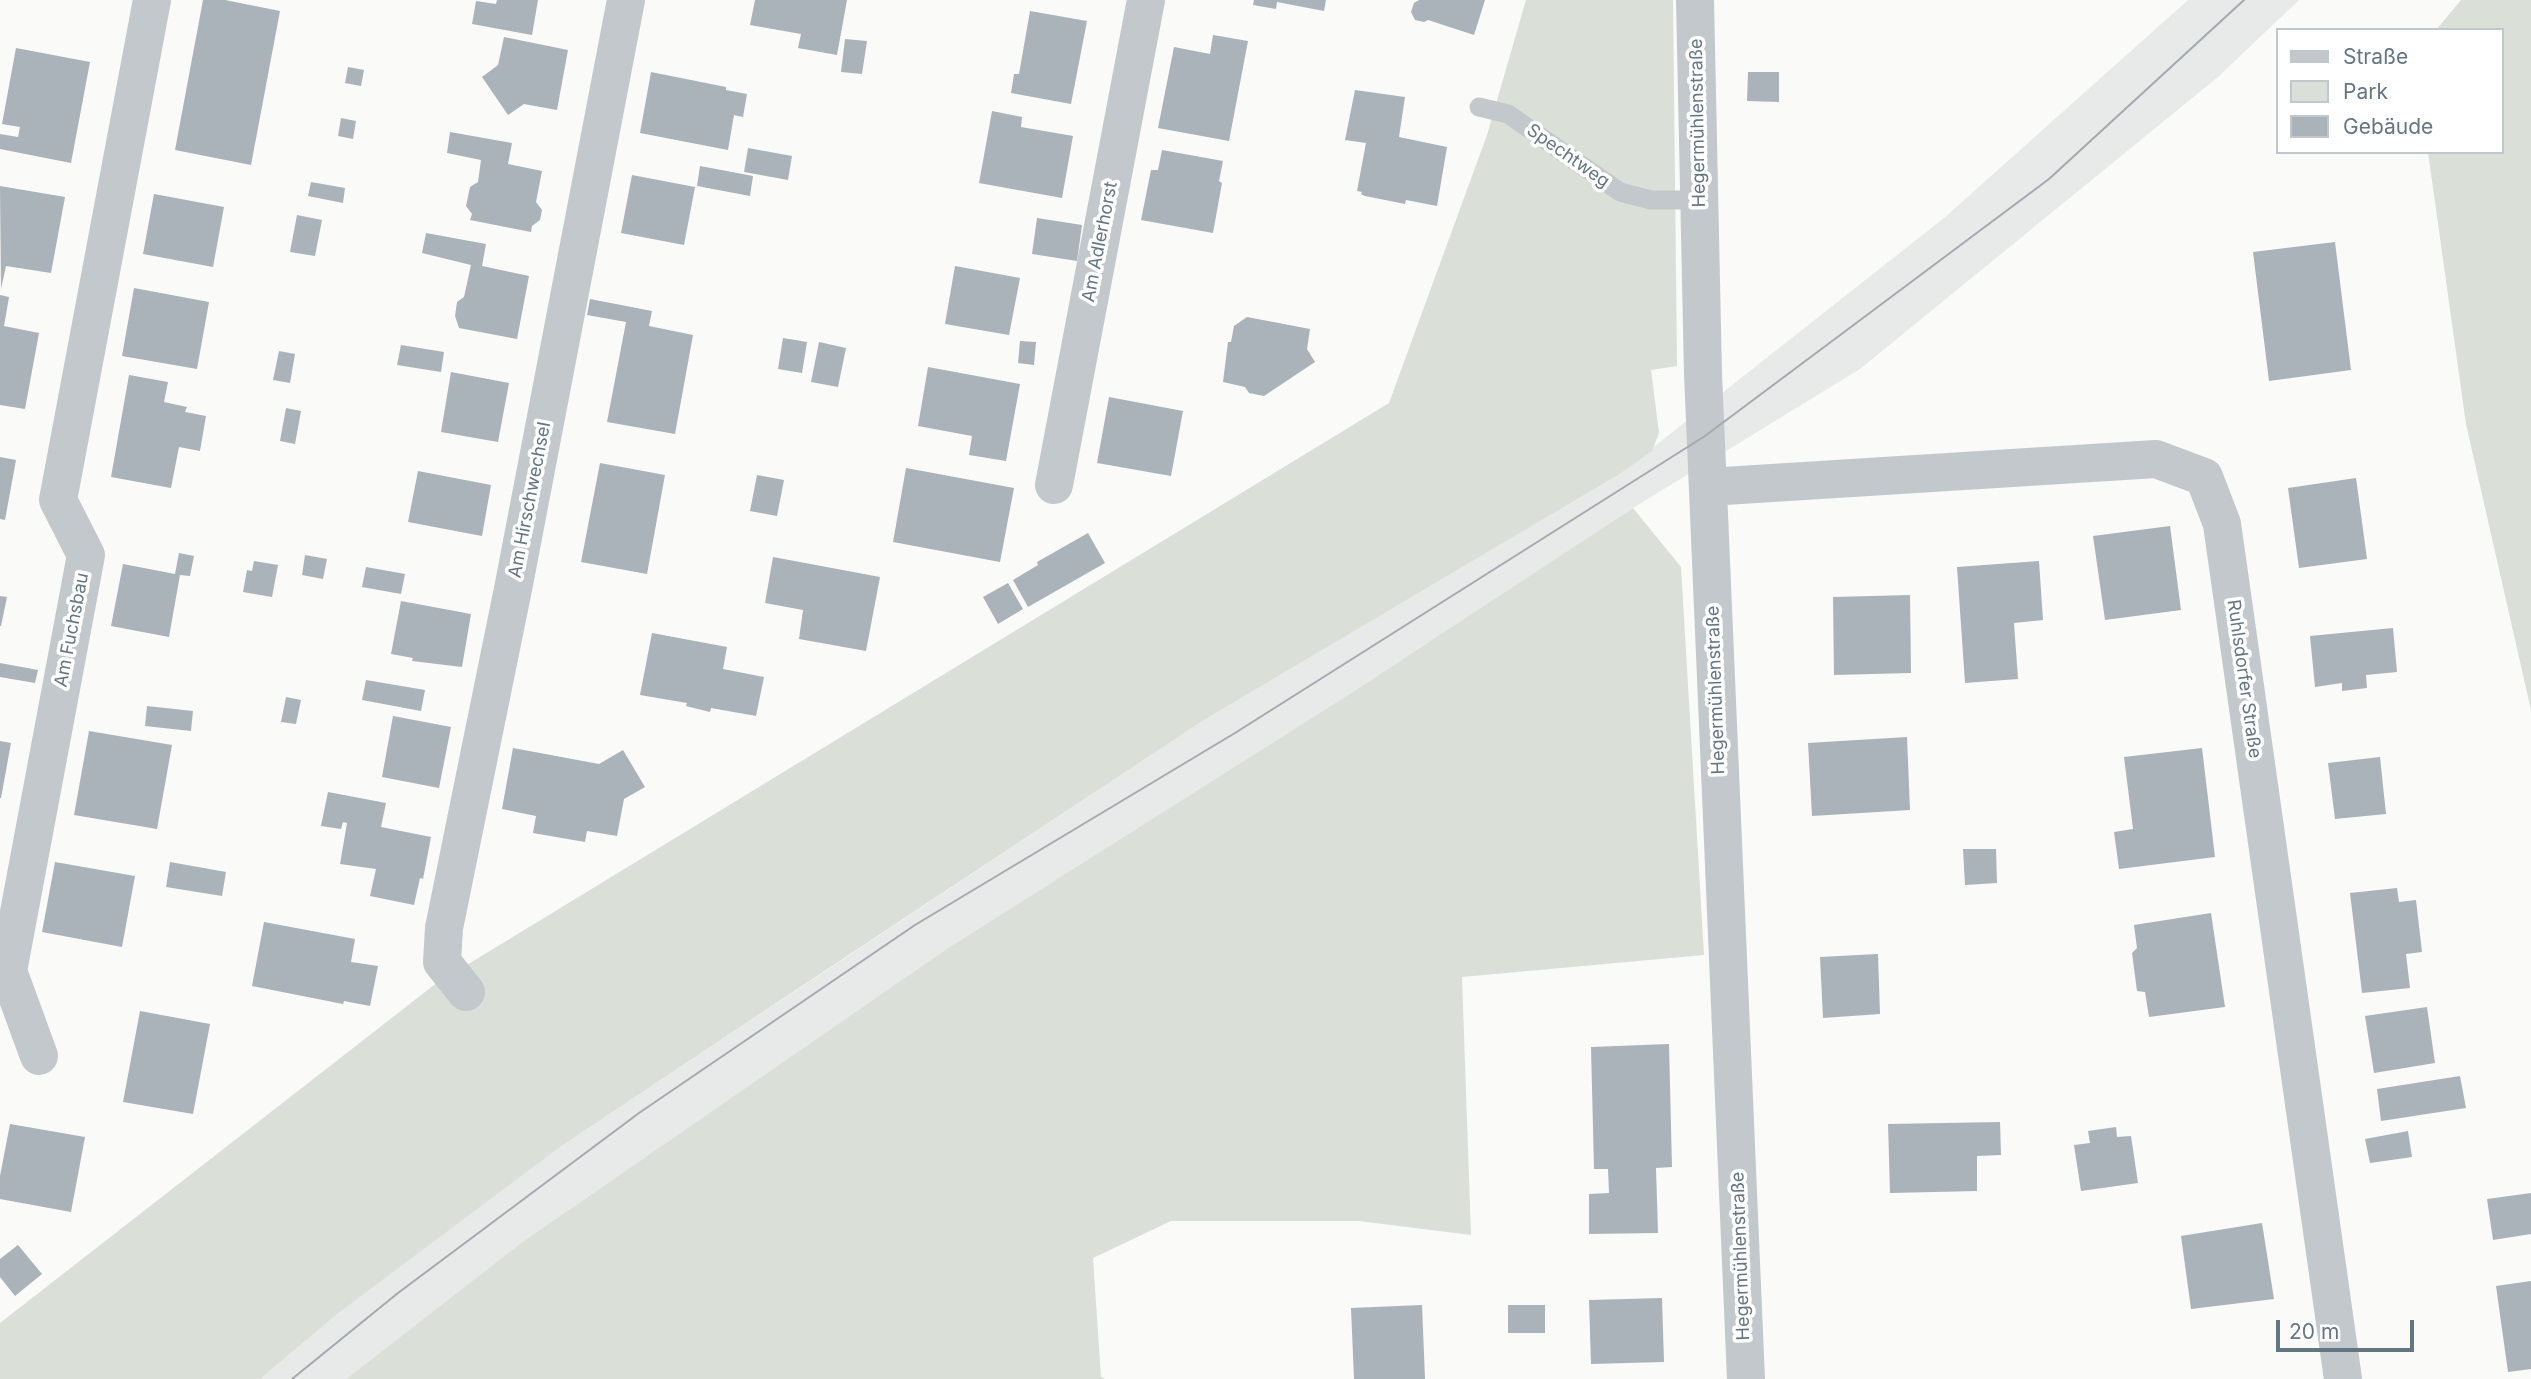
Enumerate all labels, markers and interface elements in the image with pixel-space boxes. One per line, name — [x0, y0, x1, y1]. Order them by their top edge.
legend — [2276, 28, 2503, 154]
street label: Hegermühlenstraße — [1686, 38, 1710, 208]
text: Straße — [2343, 44, 2408, 69]
text: Park — [2343, 79, 2388, 104]
text: Gebäude — [2343, 114, 2433, 139]
street label: Spechtweg — [1522, 120, 1614, 192]
street label: Am Adlerhorst — [1078, 180, 1122, 304]
street label: Am Hirschwechsel — [504, 420, 556, 580]
street label: Am Fuchsbau — [50, 571, 94, 689]
street label: Ruhlsdorfer Straße — [2222, 598, 2266, 760]
street label: Hegermühlenstraße — [1702, 605, 1730, 775]
street label: Hegermühlenstraße — [1727, 1171, 1755, 1341]
scale bar — [2279, 1306, 2417, 1350]
text: 20 m — [2289, 1319, 2339, 1344]

